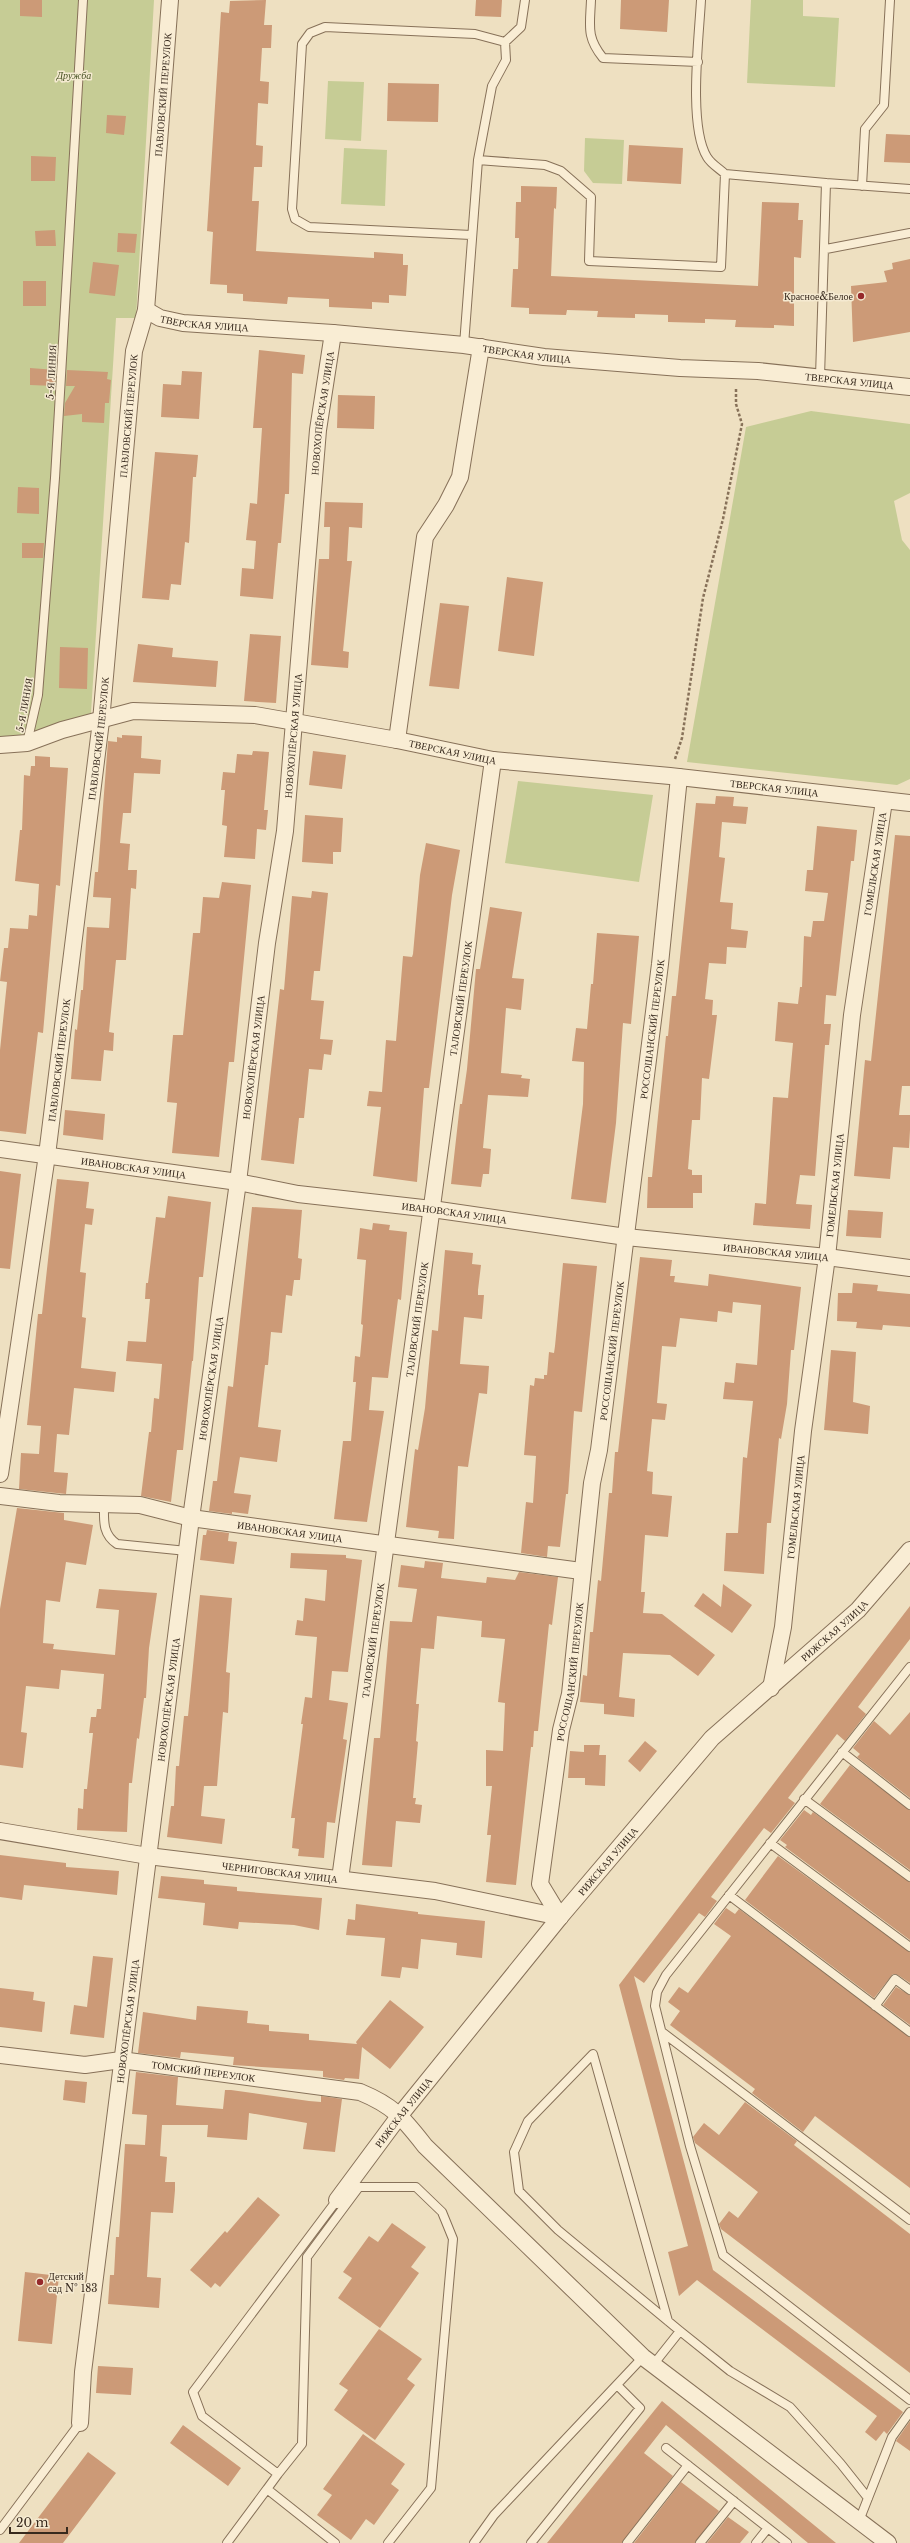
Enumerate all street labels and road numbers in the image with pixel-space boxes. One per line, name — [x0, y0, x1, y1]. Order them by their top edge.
street label: ПАВЛОВСКИЙ ПЕРЕУЛОК — [152, 32, 174, 157]
street label: ТВЕРСКАЯ УЛИЦА — [159, 312, 250, 334]
street label: ТВЕРСКАЯ УЛИЦА — [482, 342, 572, 366]
street label: 5-Я ЛИНИЯ — [44, 344, 59, 400]
street label: НОВОХОПЁРСКАЯ УЛИЦА — [308, 349, 337, 476]
street label: ПАВЛОВСКИЙ ПЕРЕУЛОК — [117, 353, 141, 478]
street label: ТВЕРСКАЯ УЛИЦА — [804, 370, 895, 392]
street label: НОВОХОПЁРСКАЯ УЛИЦА — [282, 672, 305, 799]
street label: ПАВЛОВСКИЙ ПЕРЕУЛОК — [85, 676, 112, 801]
street label: 5-Я ЛИНИЯ — [13, 677, 36, 733]
street label: ТВЕРСКАЯ УЛИЦА — [408, 737, 498, 768]
street label: ТВЕРСКАЯ УЛИЦА — [729, 777, 820, 800]
street label: ГОМЕЛЬСКАЯ УЛИЦА — [861, 810, 889, 917]
street label: ТАЛОВСКИЙ ПЕРЕУЛОК — [447, 940, 475, 1057]
street label: РОССОШАНСКИЙ ПЕРЕУЛОК — [637, 959, 667, 1100]
street label: НОВОХОПЁРСКАЯ УЛИЦА — [240, 993, 268, 1120]
street label: ПАВЛОВСКИЙ ПЕРЕУЛОК — [45, 998, 73, 1122]
street label: ГОМЕЛЬСКАЯ УЛИЦА — [823, 1132, 847, 1238]
street label: ИВАНОВСКАЯ УЛИЦА — [80, 1154, 188, 1182]
street label: ИВАНОВСКАЯ УЛИЦА — [401, 1200, 509, 1227]
street label: ИВАНОВСКАЯ УЛИЦА — [722, 1241, 830, 1264]
street label: ТАЛОВСКИЙ ПЕРЕУЛОК — [403, 1261, 431, 1378]
street label: РОССОШАНСКИЙ ПЕРЕУЛОК — [597, 1280, 627, 1421]
street label: НОВОХОПЁРСКАЯ УЛИЦА — [196, 1315, 226, 1441]
street label: ГОМЕЛЬСКАЯ УЛИЦА — [784, 1453, 808, 1560]
street label: ИВАНОВСКАЯ УЛИЦА — [236, 1518, 344, 1546]
street label: ТАЛОВСКИЙ ПЕРЕУЛОК — [359, 1582, 387, 1699]
street label: РИЖСКАЯ УЛИЦА — [798, 1597, 871, 1664]
street label: РОССОШАНСКИЙ ПЕРЕУЛОК — [554, 1601, 587, 1742]
street label: НОВОХОПЁРСКАЯ УЛИЦА — [154, 1636, 183, 1762]
street label: РИЖСКАЯ УЛИЦА — [575, 1824, 641, 1898]
street label: ЧЕРНИГОВСКАЯ УЛИЦА — [221, 1859, 339, 1886]
street label: НОВОХОПЁРСКАЯ УЛИЦА — [114, 1957, 142, 2084]
street label: ТОМСКИЙ ПЕРЕУЛОК — [151, 2058, 256, 2085]
street label: РИЖСКАЯ УЛИЦА — [372, 2074, 436, 2150]

